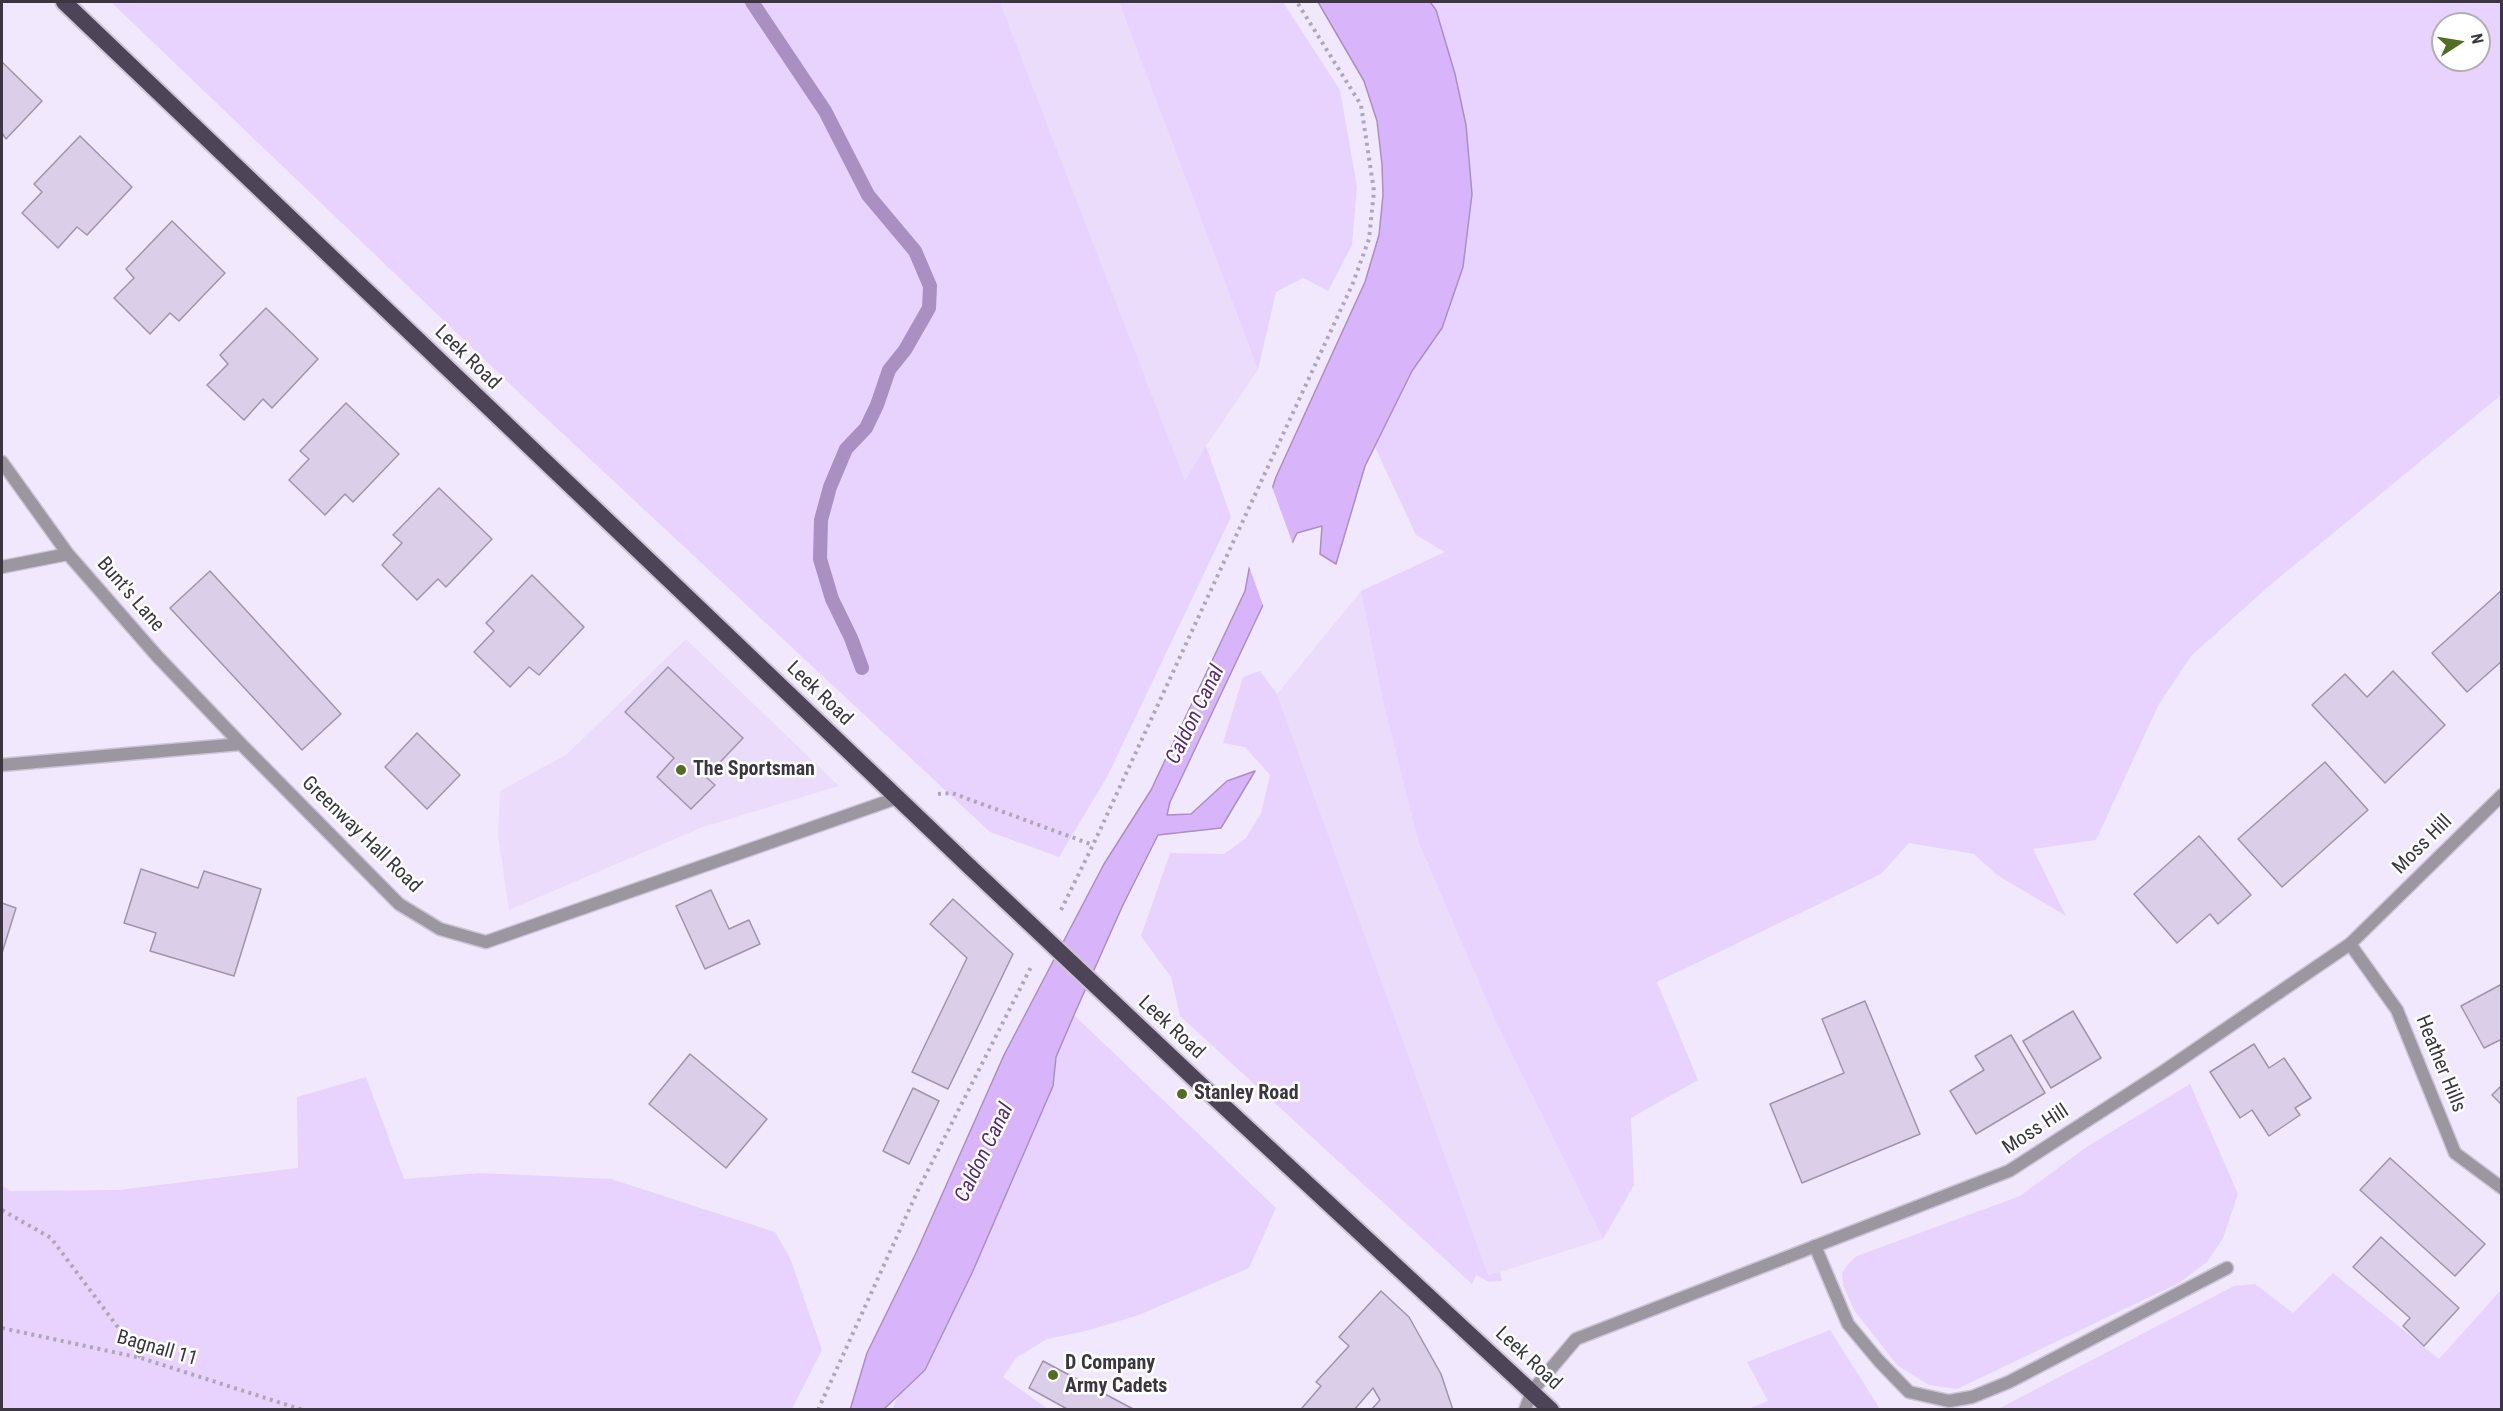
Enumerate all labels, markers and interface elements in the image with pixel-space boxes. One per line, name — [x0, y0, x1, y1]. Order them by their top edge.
north arrow — [2431, 12, 2491, 72]
text: N — [2467, 32, 2487, 45]
street label: Leek Road — [429, 321, 505, 395]
street label: Bunt's Lane — [91, 553, 169, 637]
street label: Leek Road — [781, 657, 857, 731]
water label: Caldon Canal — [1161, 662, 1231, 768]
place label: The Sportsman — [693, 758, 815, 782]
marker: The Sportsman — [674, 763, 688, 777]
street label: Greenway Hall Road — [296, 772, 426, 898]
street label: Moss Hill — [2388, 810, 2458, 880]
street label: Leek Road — [1133, 991, 1209, 1065]
street label: Heather Hills — [2410, 1012, 2470, 1116]
place label: Stanley Road — [1194, 1082, 1299, 1106]
marker: Stanley Road — [1175, 1087, 1189, 1101]
water label: Caldon Canal — [950, 1100, 1020, 1206]
street label: Moss Hill — [1998, 1100, 2074, 1160]
street label: Leek Road — [1490, 1322, 1566, 1396]
street label: Bagnall 11 — [114, 1326, 200, 1372]
place label: D Company Army Cadets — [1065, 1352, 1167, 1399]
marker: D Company Army Cadets — [1046, 1368, 1060, 1382]

